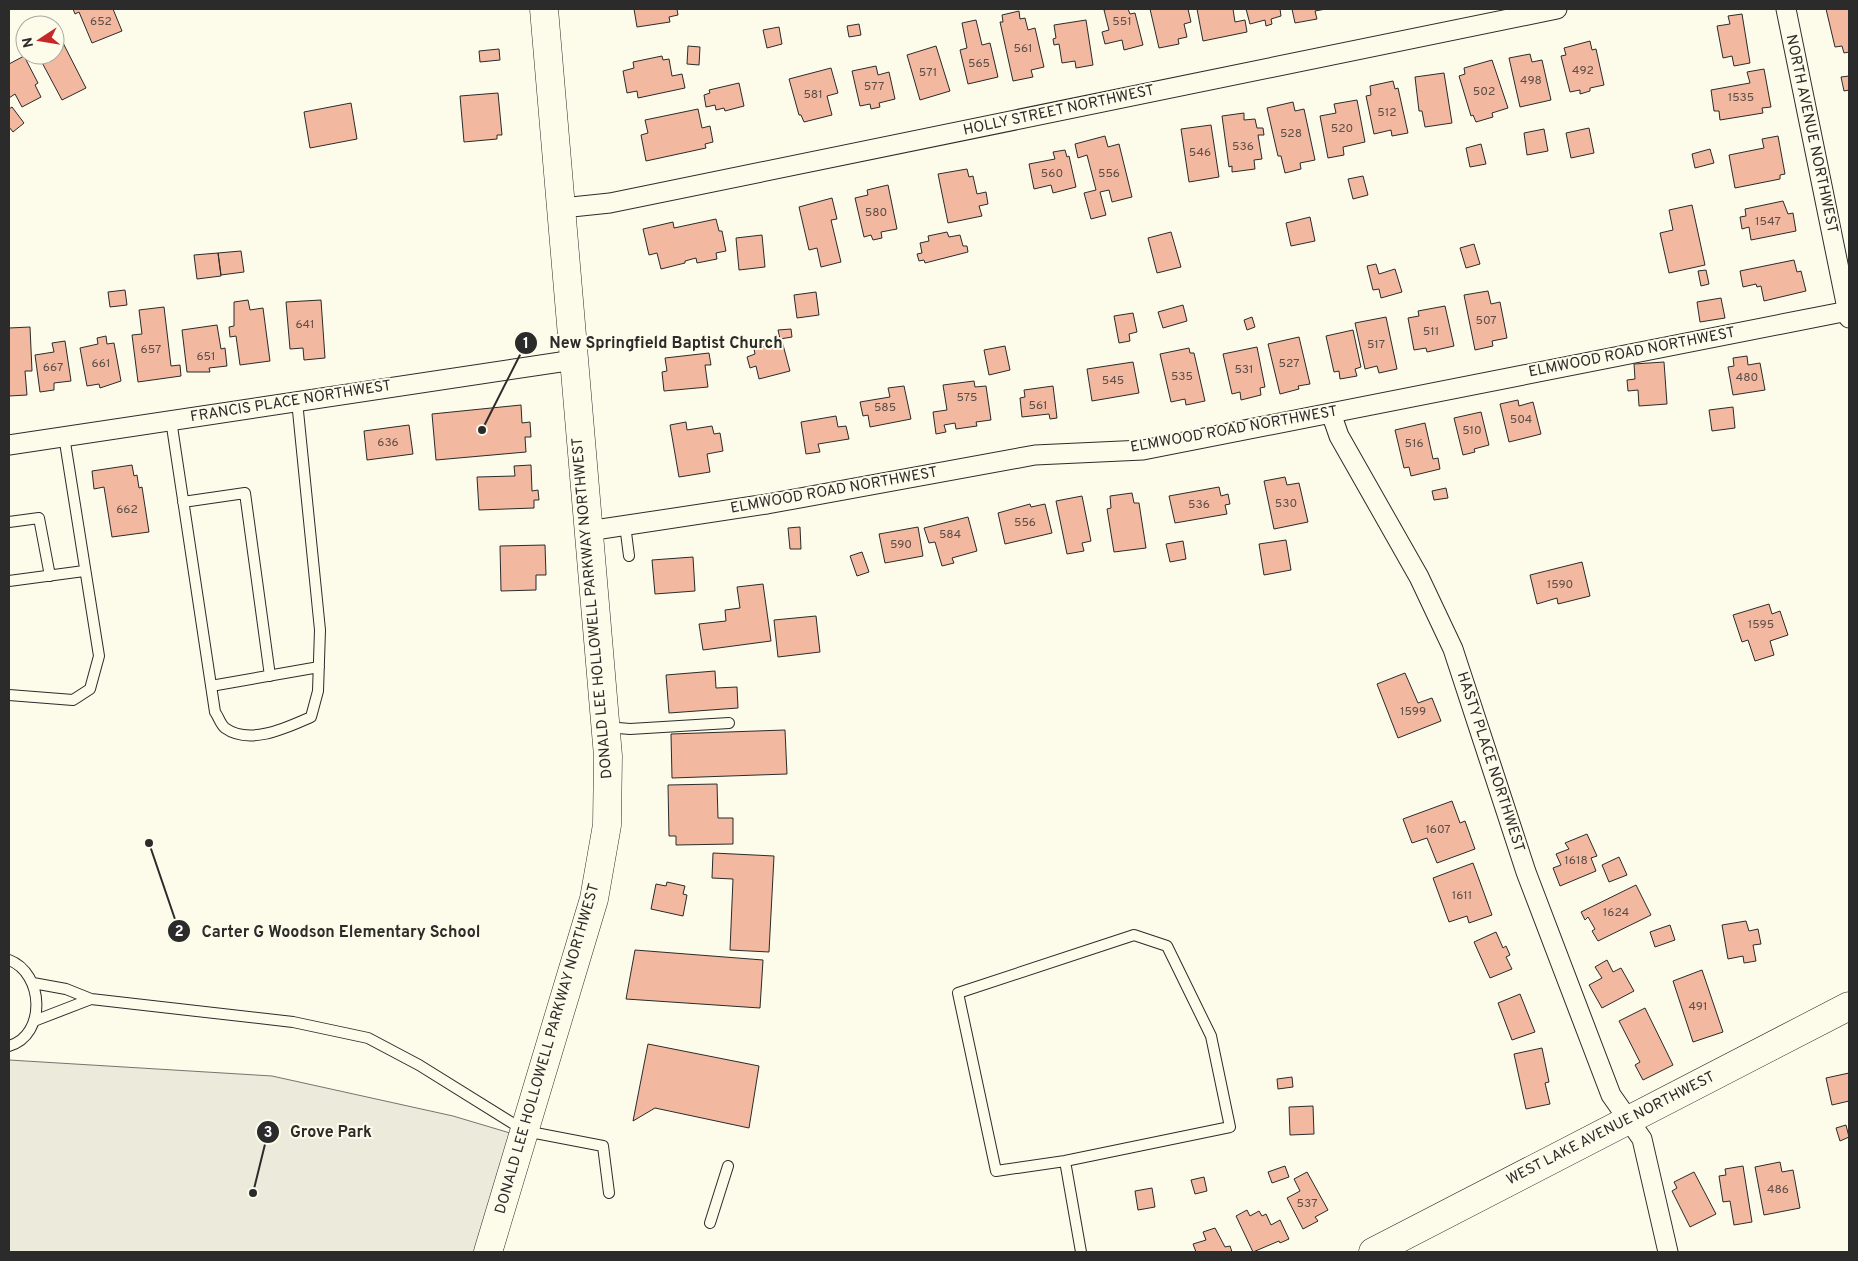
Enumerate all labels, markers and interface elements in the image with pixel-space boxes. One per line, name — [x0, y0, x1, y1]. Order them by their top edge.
house number: 652 — [90, 14, 112, 30]
house number: 551 — [1112, 14, 1132, 30]
north arrow — [15, 15, 65, 65]
street label: NORTH AVENUE NORTHWEST — [1781, 33, 1841, 235]
text: N — [19, 36, 38, 49]
house number: 561 — [1013, 41, 1033, 57]
house number: 565 — [968, 56, 990, 72]
house number: 492 — [1572, 63, 1594, 79]
house number: 571 — [919, 65, 937, 81]
house number: 498 — [1520, 73, 1542, 89]
house number: 577 — [864, 79, 884, 95]
street label: HOLLY STREET NORTHWEST — [962, 81, 1156, 141]
house number: 502 — [1473, 84, 1495, 100]
house number: 581 — [803, 87, 823, 103]
house number: 1535 — [1728, 90, 1754, 106]
house number: 512 — [1377, 105, 1397, 121]
house number: 520 — [1331, 121, 1353, 137]
house number: 528 — [1280, 126, 1302, 142]
house number: 536 — [1232, 139, 1254, 155]
house number: 546 — [1189, 145, 1211, 161]
house number: 560 — [1041, 166, 1063, 182]
house number: 556 — [1098, 166, 1120, 182]
house number: 580 — [865, 205, 887, 221]
house number: 1547 — [1755, 214, 1781, 230]
house number: 507 — [1475, 313, 1497, 329]
house number: 641 — [295, 317, 315, 333]
house number: 511 — [1423, 324, 1439, 340]
street label: ELMWOOD ROAD NORTHWEST — [1527, 324, 1737, 382]
callout: New Springfield Baptist Church — [514, 327, 792, 358]
text: New Springfield Baptist Church — [549, 334, 783, 354]
text: 1 — [523, 335, 529, 354]
house number: 517 — [1367, 337, 1385, 353]
house number: 657 — [141, 342, 161, 358]
house number: 651 — [196, 349, 216, 365]
house number: 661 — [92, 356, 110, 372]
house number: 527 — [1279, 356, 1299, 372]
house number: 667 — [43, 360, 63, 376]
house number: 531 — [1234, 362, 1254, 378]
house number: 535 — [1171, 369, 1193, 385]
house number: 480 — [1736, 370, 1758, 386]
house number: 545 — [1102, 373, 1124, 389]
street label: FRANCIS PLACE NORTHWEST — [189, 377, 393, 427]
house number: 575 — [956, 390, 978, 406]
house number: 561 — [1028, 398, 1048, 414]
house number: 585 — [874, 400, 896, 416]
street label: ELMWOOD ROAD NORTHWEST — [1129, 402, 1339, 458]
house number: 504 — [1510, 412, 1532, 428]
house number: 510 — [1462, 423, 1482, 439]
house number: 636 — [377, 435, 399, 451]
street label: DONALD LEE HOLLOWELL PARKWAY NORTHWEST — [569, 436, 617, 780]
house number: 516 — [1404, 436, 1424, 452]
street label: ELMWOOD ROAD NORTHWEST — [729, 463, 939, 519]
house number: 530 — [1275, 496, 1297, 512]
house number: 536 — [1188, 497, 1210, 513]
house number: 662 — [116, 502, 138, 518]
house number: 556 — [1014, 515, 1036, 531]
house number: 584 — [939, 527, 961, 543]
house number: 590 — [890, 537, 912, 553]
house number: 1590 — [1547, 577, 1573, 593]
house number: 1595 — [1748, 617, 1774, 633]
street label: HASTY PLACE NORTHWEST — [1452, 669, 1528, 855]
house number: 1599 — [1400, 704, 1426, 720]
house number: 1607 — [1425, 822, 1451, 838]
house number: 1618 — [1564, 853, 1588, 869]
street label: DONALD LEE HOLLOWELL PARKWAY NORTHWEST — [492, 882, 604, 1216]
house number: 1611 — [1452, 888, 1472, 904]
house number: 1624 — [1603, 905, 1629, 921]
callout: Carter G Woodson Elementary School — [166, 916, 490, 947]
text: 2 — [174, 923, 184, 942]
text: Carter G Woodson Elementary School — [202, 923, 480, 943]
house number: 491 — [1689, 999, 1707, 1015]
street label: WEST LAKE AVENUE NORTHWEST — [1504, 1068, 1718, 1190]
callout: Grove Park — [255, 1116, 382, 1147]
text: Grove Park — [290, 1123, 372, 1143]
text: 3 — [264, 1124, 273, 1143]
house number: 486 — [1767, 1182, 1789, 1198]
house number: 537 — [1297, 1196, 1317, 1212]

